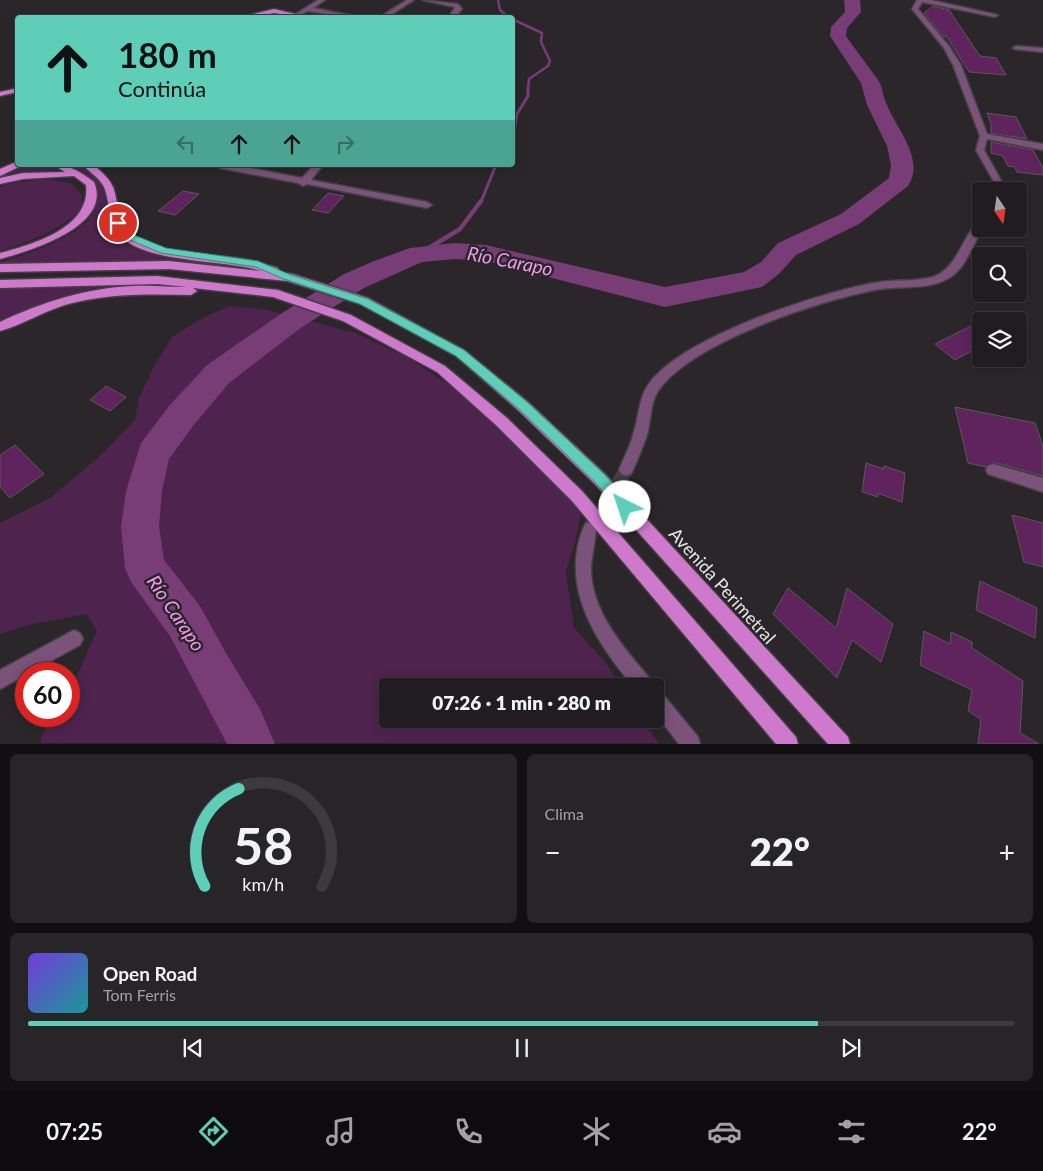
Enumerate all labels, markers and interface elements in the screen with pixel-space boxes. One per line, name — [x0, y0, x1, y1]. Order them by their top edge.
text: 180 m — [118, 33, 217, 75]
icon: ahead — [35, 35, 100, 100]
text: Continúa — [118, 75, 206, 102]
icon: left — [172, 130, 200, 158]
icon: ahead — [225, 130, 253, 158]
icon: ahead — [278, 130, 306, 158]
icon: right — [331, 130, 359, 158]
north arrow — [972, 182, 1028, 238]
map controls — [972, 182, 1027, 367]
pin — [97, 202, 139, 244]
icon: arrive — [104, 209, 132, 237]
water label: Río Carapo — [465, 241, 555, 280]
button: search — [972, 247, 1027, 302]
button: layers — [972, 312, 1027, 367]
position arrow — [598, 480, 650, 532]
street label: Avenida Perimetral — [665, 523, 781, 648]
water label: Río Carapo — [143, 570, 210, 655]
speed limit sign: 60 — [15, 662, 80, 727]
text: 07:26 · 1 min · 280 m — [432, 691, 611, 714]
text: Clima — [545, 804, 584, 823]
text: 58 — [233, 814, 293, 876]
text: 22° — [750, 828, 810, 874]
text: − — [545, 835, 561, 869]
text: + — [999, 835, 1015, 869]
text: km/h — [242, 873, 284, 895]
text: Open Road — [103, 962, 197, 985]
text: Tom Ferris — [103, 985, 176, 1004]
icon: previous — [179, 1034, 207, 1062]
icon: pause — [508, 1034, 536, 1062]
icon: next — [837, 1034, 865, 1062]
icon: directions — [196, 1114, 231, 1149]
icon: music — [323, 1114, 358, 1149]
icon: phone — [451, 1114, 486, 1149]
icon: climate — [579, 1114, 614, 1149]
icon: car — [707, 1114, 742, 1149]
icon: filters — [834, 1114, 869, 1149]
text: 07:25 — [46, 1118, 103, 1145]
text: 22° — [962, 1118, 997, 1145]

